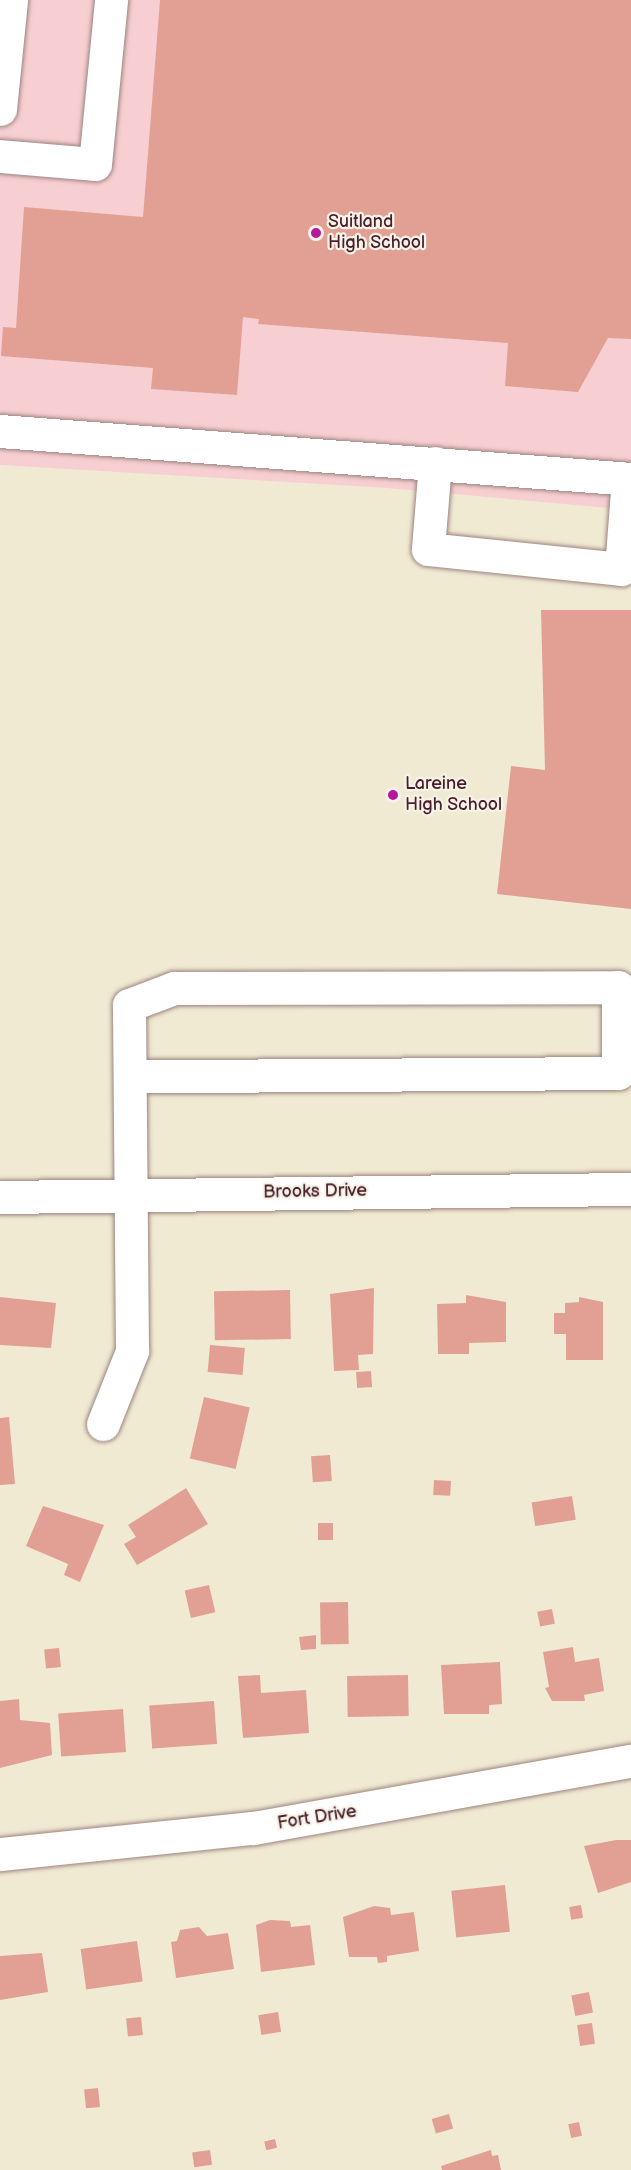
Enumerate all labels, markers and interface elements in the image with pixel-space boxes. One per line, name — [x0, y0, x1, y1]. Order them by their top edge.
place label: Suitland High School — [328, 212, 425, 254]
marker: Suitland High School — [309, 226, 323, 240]
place label: Lareine High School — [405, 774, 502, 816]
marker: Lareine High School — [386, 788, 400, 802]
street label: Brooks Drive — [263, 1180, 367, 1204]
street label: Fort Drive — [276, 1801, 358, 1835]

